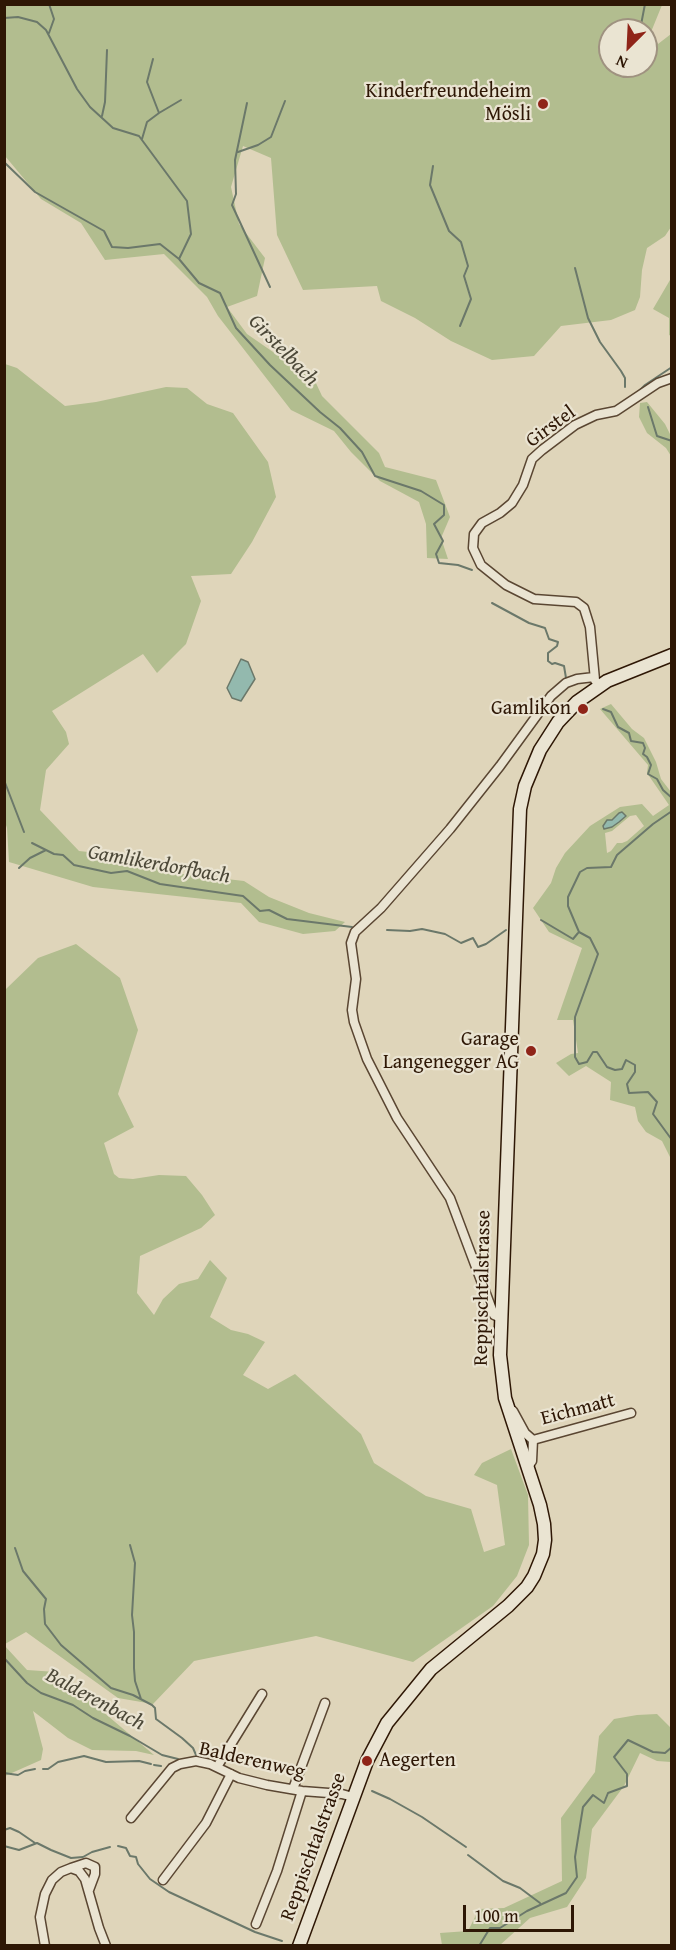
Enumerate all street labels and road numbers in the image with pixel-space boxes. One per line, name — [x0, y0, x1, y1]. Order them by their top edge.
street label: Girstel — [521, 401, 581, 453]
street label: Reppischtalstrasse — [470, 1210, 496, 1366]
street label: Eichmatt — [538, 1389, 618, 1431]
street label: Balderenweg — [197, 1737, 307, 1785]
street label: Reppischtalstrasse — [276, 1770, 352, 1924]

